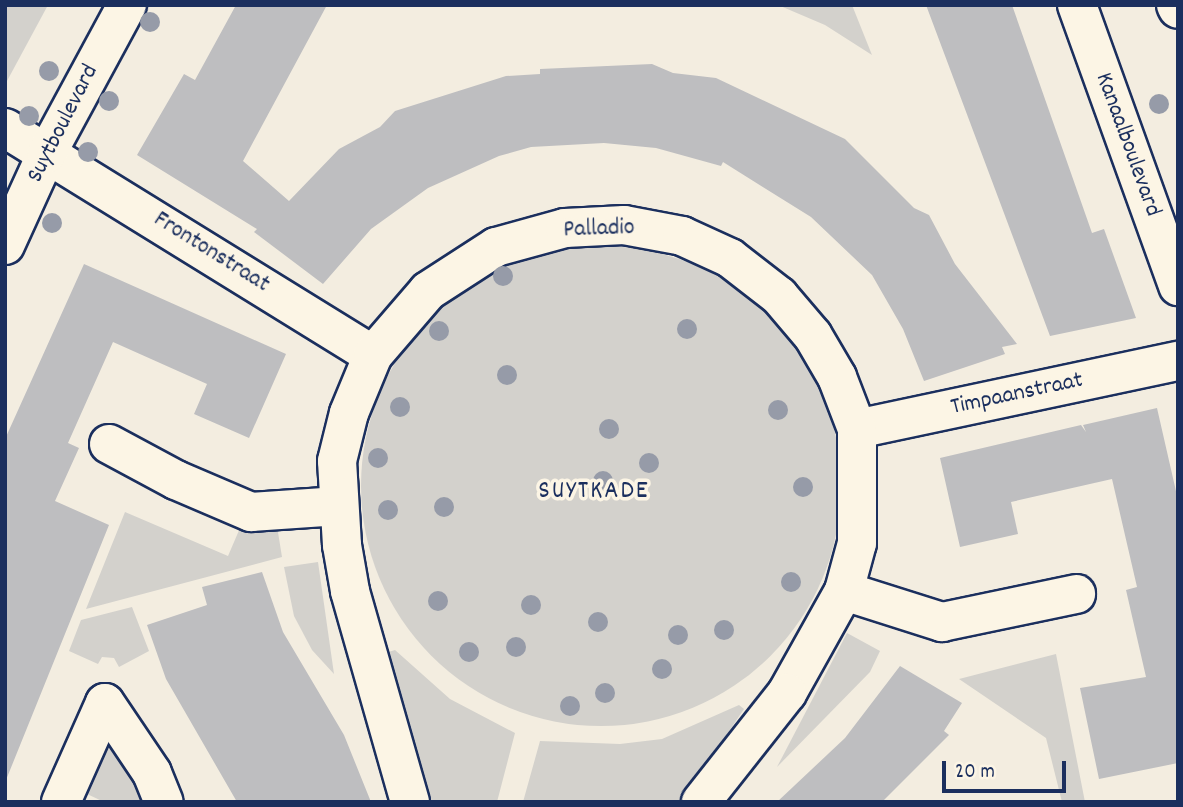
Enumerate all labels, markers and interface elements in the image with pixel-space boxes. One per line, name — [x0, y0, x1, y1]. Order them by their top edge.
street label: Suytboulevard — [22, 60, 106, 188]
street label: Kanaalboulevard — [1088, 69, 1166, 221]
street label: Frontonstraat — [148, 206, 274, 300]
street label: Palladio — [563, 214, 635, 246]
street label: Timpaanstraat — [948, 367, 1086, 423]
district label: SUYTKADE — [539, 476, 649, 508]
scale bar — [945, 748, 1069, 792]
text: 20 m — [955, 758, 995, 788]

